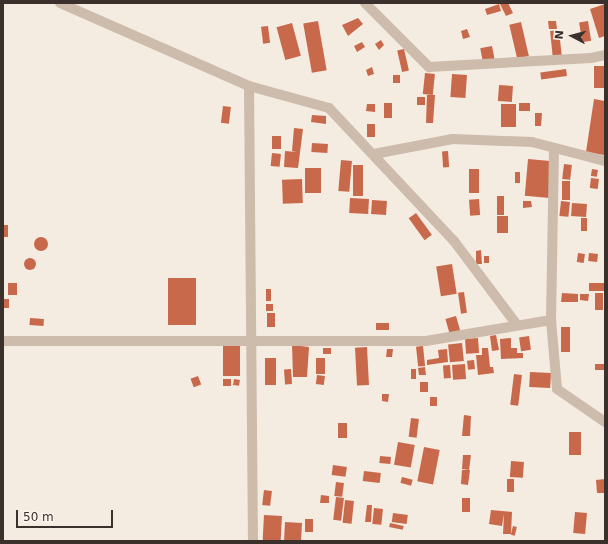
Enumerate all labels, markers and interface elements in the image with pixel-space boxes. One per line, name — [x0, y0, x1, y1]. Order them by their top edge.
north arrow — [552, 16, 592, 56]
text: N — [553, 29, 567, 40]
scale bar — [18, 502, 115, 528]
text: 50 m — [23, 510, 54, 524]

